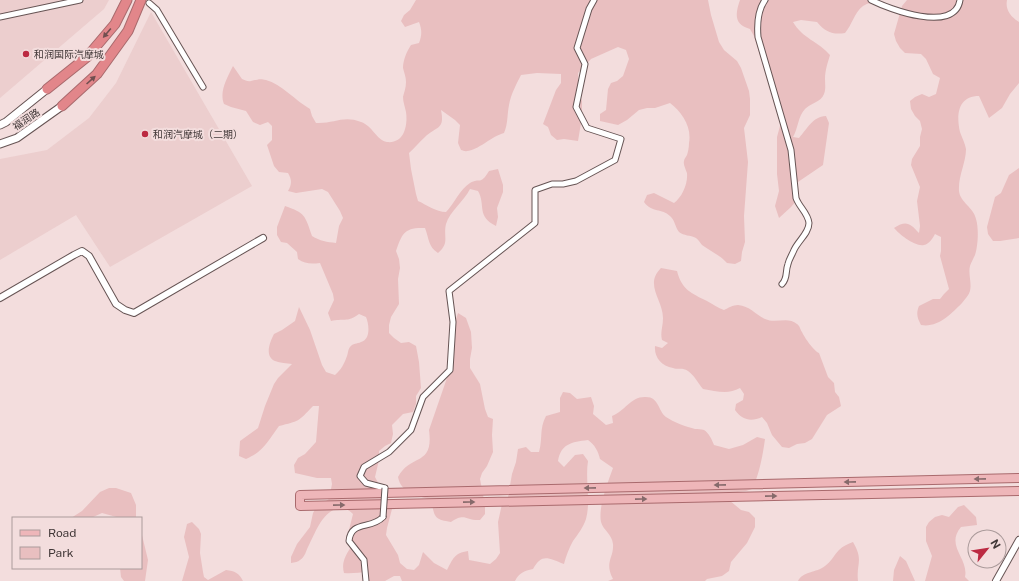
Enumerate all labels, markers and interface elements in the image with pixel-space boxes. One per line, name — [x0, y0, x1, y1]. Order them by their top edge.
one-way arrow — [103, 28, 112, 39]
place label: 和润国际汽摩城 — [34, 48, 104, 60]
marker: 和润国际汽摩城 — [21, 49, 31, 59]
one-way arrow — [86, 76, 96, 85]
street label: 福润路 — [10, 106, 42, 132]
place label: 和润汽摩城（二期） — [153, 128, 243, 140]
marker: 和润汽摩城（二期） — [140, 129, 150, 139]
one-way arrow — [973, 476, 986, 482]
one-way arrow — [843, 479, 856, 485]
one-way arrow — [713, 482, 726, 488]
one-way arrow — [583, 485, 596, 491]
one-way arrow — [765, 493, 778, 499]
one-way arrow — [635, 496, 648, 502]
one-way arrow — [463, 499, 476, 505]
one-way arrow — [333, 502, 346, 508]
legend — [12, 517, 142, 569]
text: Road — [48, 526, 76, 540]
north arrow — [967, 529, 1007, 569]
text: N — [988, 537, 1003, 551]
text: Park — [48, 546, 74, 560]

